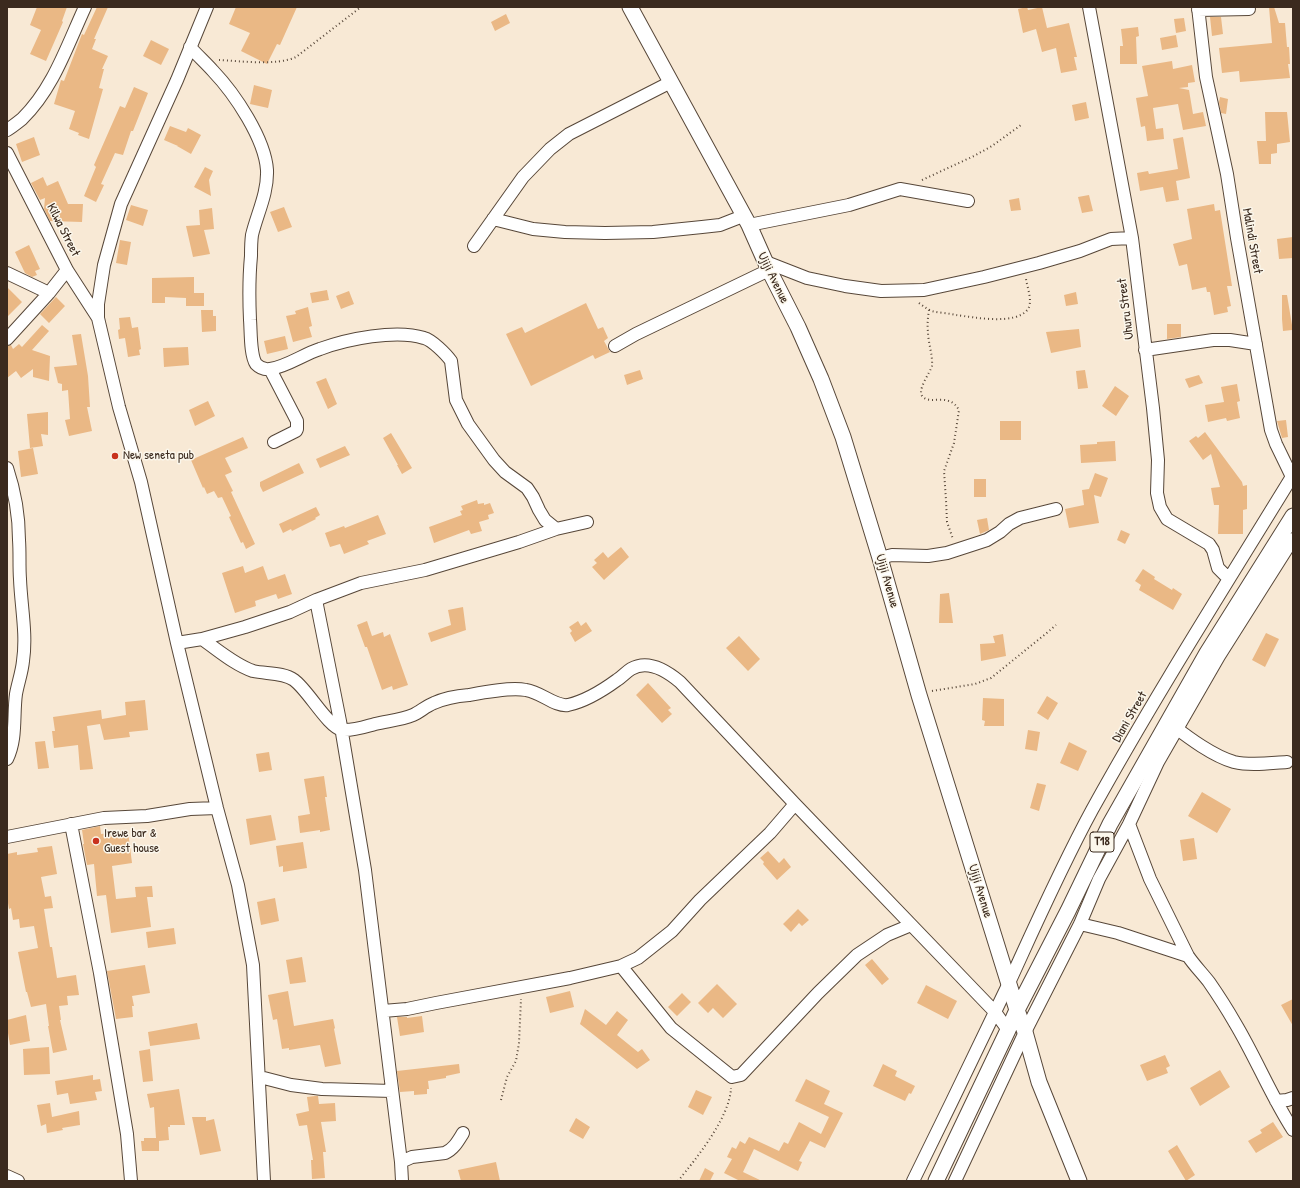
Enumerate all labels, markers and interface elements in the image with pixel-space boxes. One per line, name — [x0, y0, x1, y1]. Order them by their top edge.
street label: Kilwa Street — [43, 201, 83, 259]
street label: Malindi Street — [1239, 207, 1265, 275]
street label: Ujiji Avenue — [754, 250, 792, 306]
street label: Uhuru Street — [1115, 278, 1137, 340]
place label: New seneta pub — [123, 448, 194, 464]
marker: New seneta pub — [110, 451, 120, 461]
street label: Ujiji Avenue — [872, 552, 902, 610]
street label: Diani Street — [1109, 689, 1151, 745]
place label: Irewe bar & Guest house — [104, 826, 159, 857]
road number: T18 — [1090, 832, 1114, 852]
marker: Irewe bar & Guest house — [91, 836, 101, 846]
street label: Ujiji Avenue — [964, 862, 996, 920]

